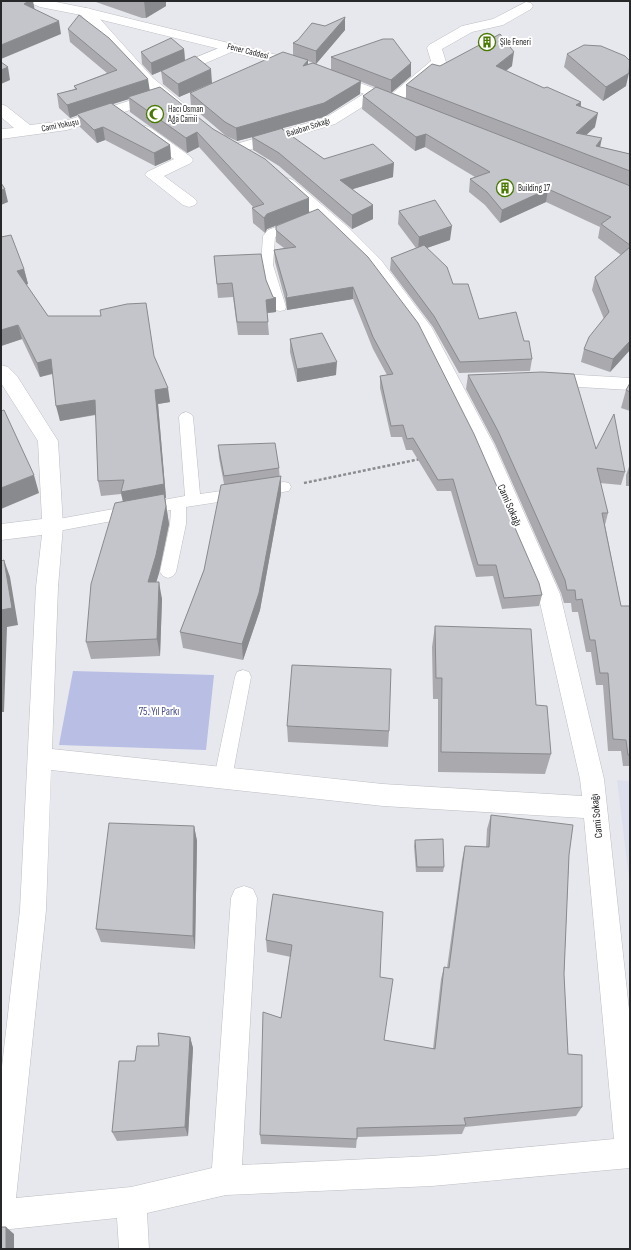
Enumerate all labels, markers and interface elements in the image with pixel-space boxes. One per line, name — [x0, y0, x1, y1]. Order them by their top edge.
building icon: Şile Feneri — [477, 32, 497, 52]
place label: Şile Feneri — [500, 37, 531, 48]
street label: Fener Caddesi — [226, 41, 270, 62]
mosque icon: Hacı Osman Ağa Camii — [145, 104, 165, 124]
place label: Hacı Osman Ağa Camii — [167, 104, 204, 125]
street label: Balaban Sokağı — [285, 115, 331, 140]
street label: Cami Yokuşu — [40, 116, 80, 134]
building icon: Building 17 — [495, 178, 515, 198]
place label: Building 17 — [518, 183, 551, 194]
street label: Cami Sokağı — [495, 482, 525, 528]
park label: 75. Yıl Parkı — [139, 705, 179, 718]
street label: Cami Sokağı — [588, 793, 605, 839]

